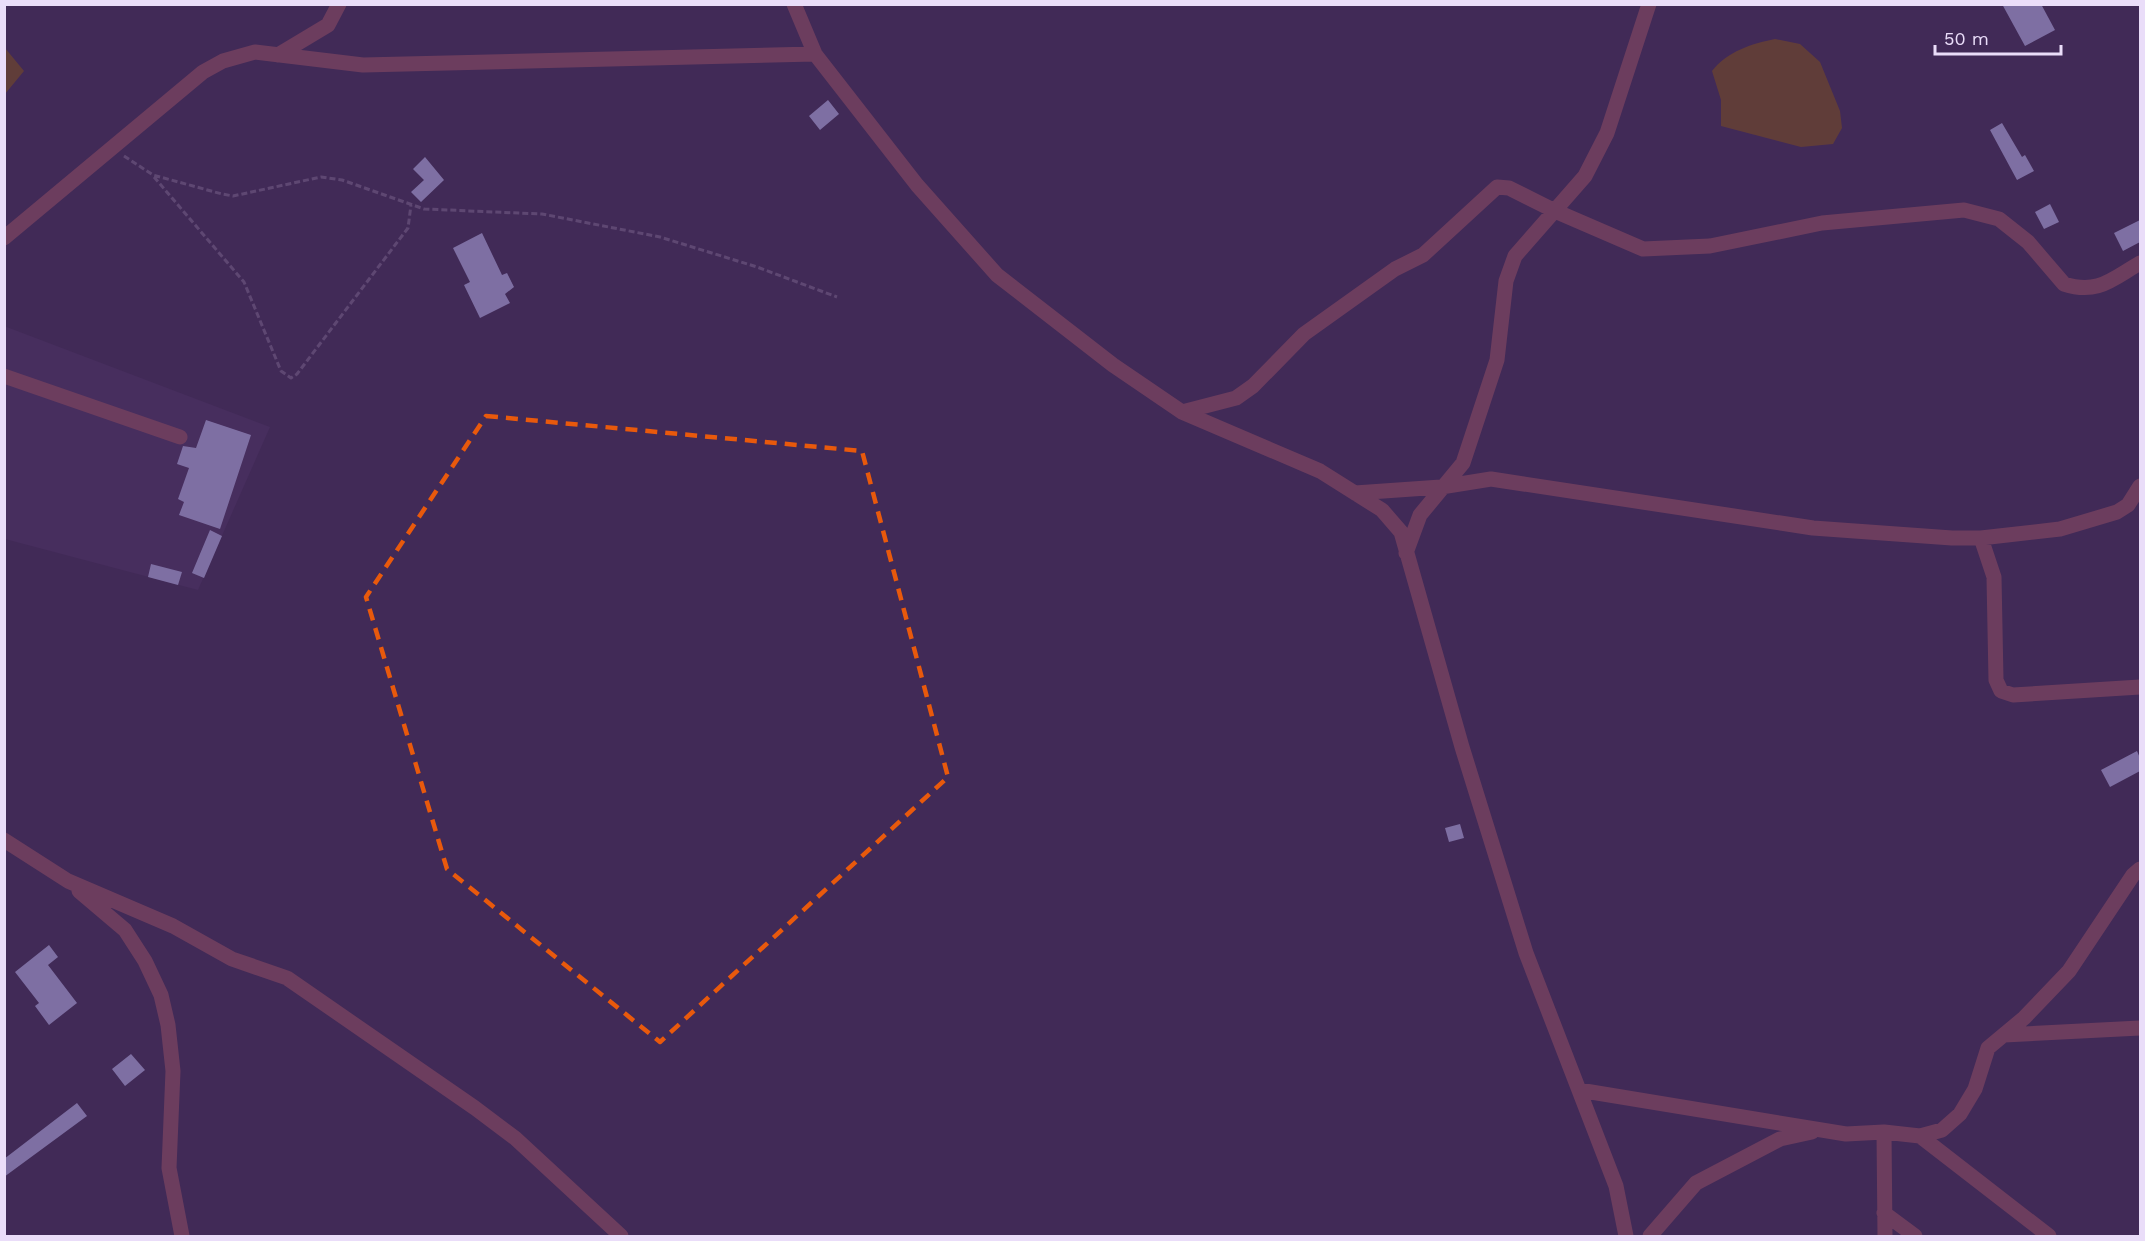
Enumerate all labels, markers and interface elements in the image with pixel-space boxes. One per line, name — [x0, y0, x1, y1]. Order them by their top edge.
scale bar — [1935, 18, 2061, 56]
text: 50 m — [1944, 28, 1989, 49]

